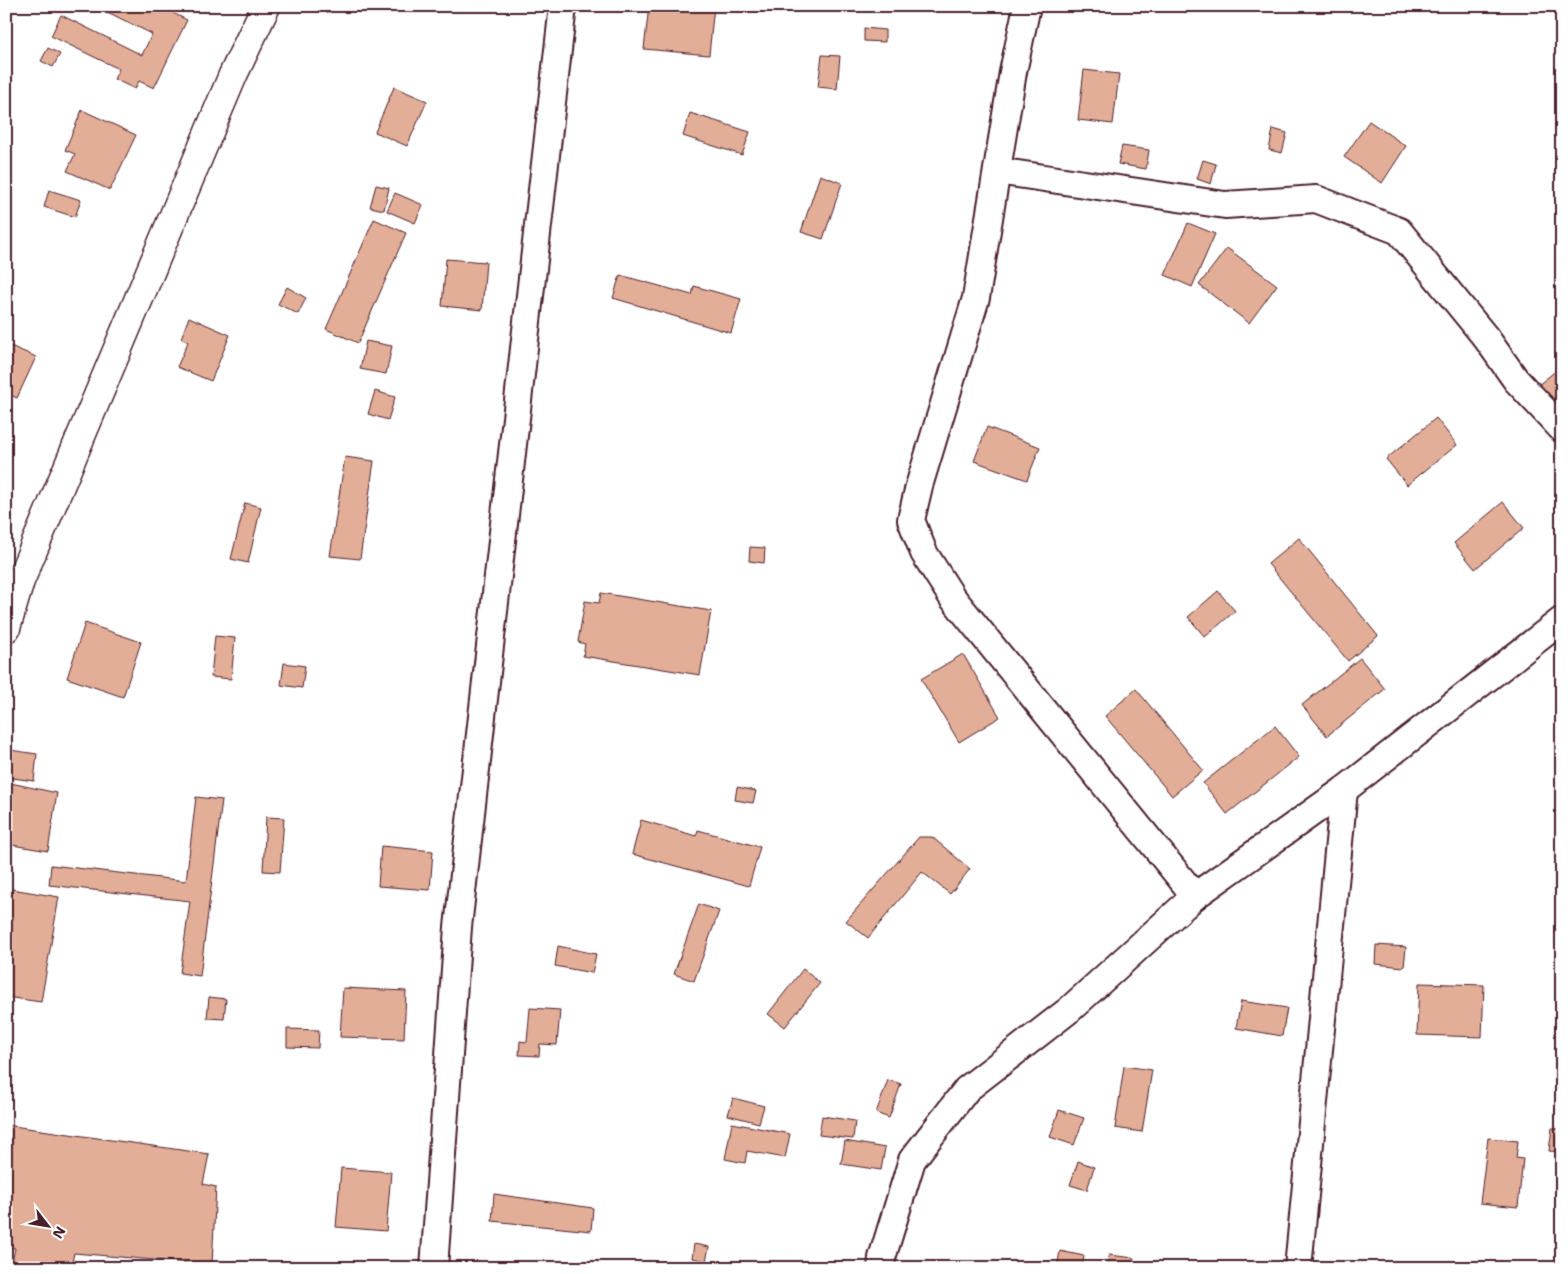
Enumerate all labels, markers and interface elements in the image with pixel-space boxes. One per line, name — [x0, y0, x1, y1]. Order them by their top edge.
north arrow — [22, 1202, 72, 1252]
text: N — [49, 1223, 70, 1242]

